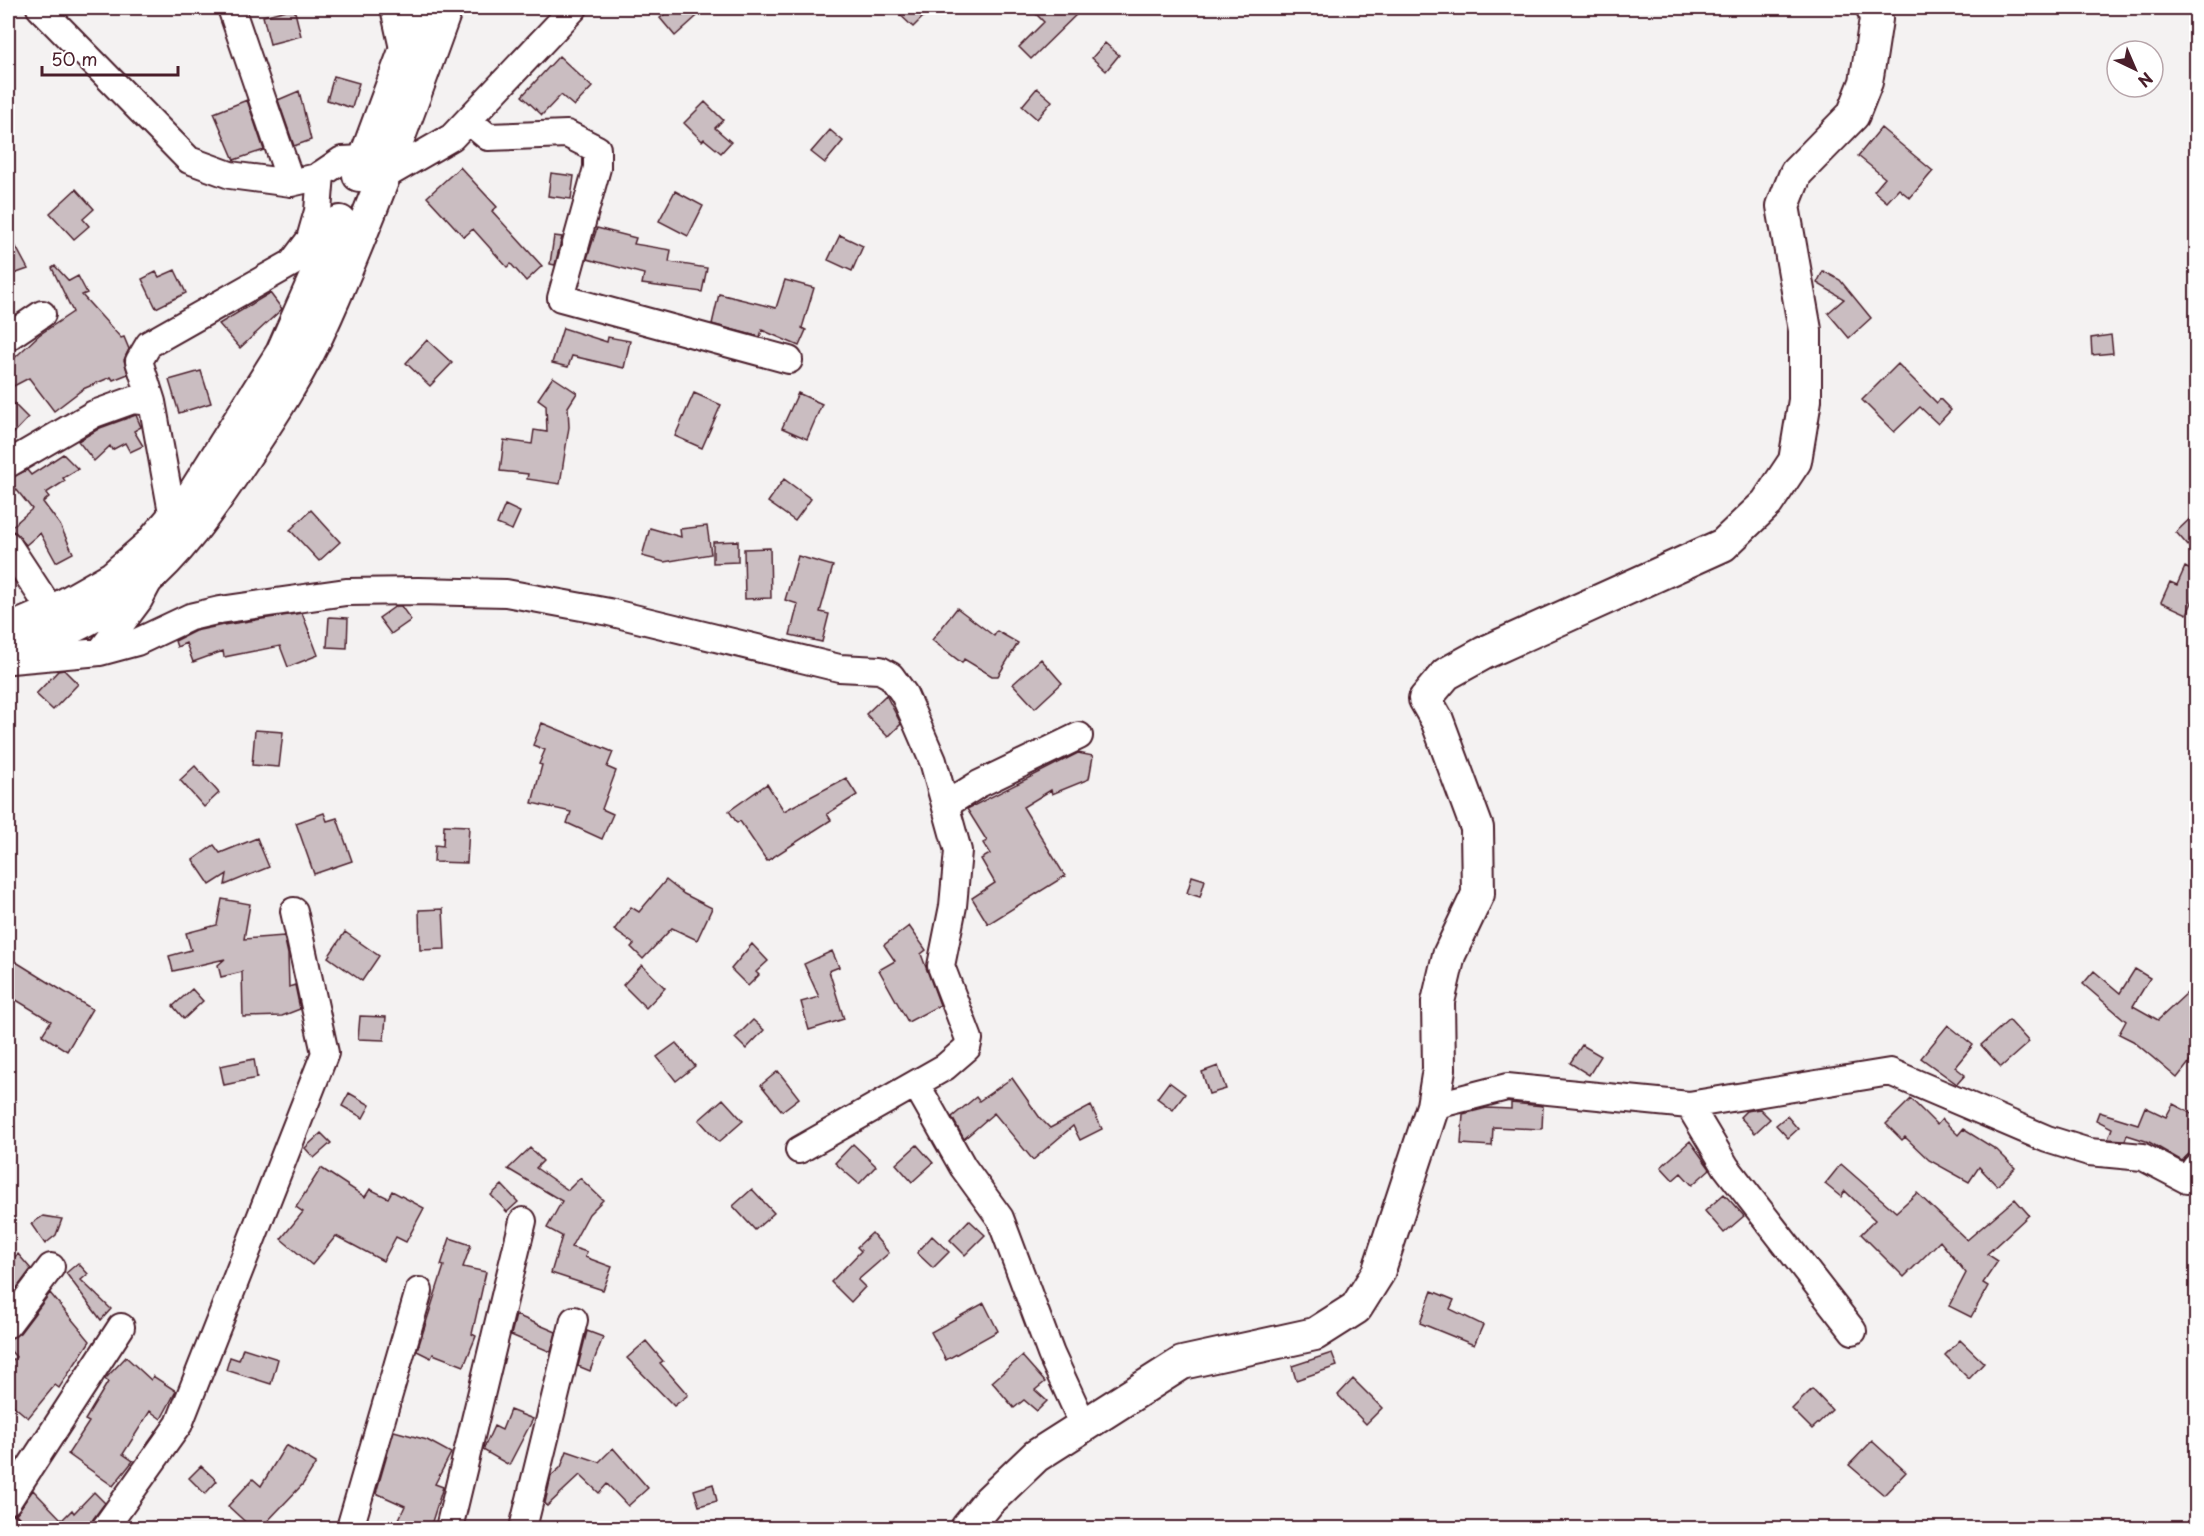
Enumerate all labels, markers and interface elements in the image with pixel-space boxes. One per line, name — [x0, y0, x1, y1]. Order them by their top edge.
scale bar — [42, 39, 178, 77]
north arrow — [2105, 39, 2165, 99]
text: 50 m — [51, 45, 98, 72]
text: N — [2133, 67, 2159, 94]

